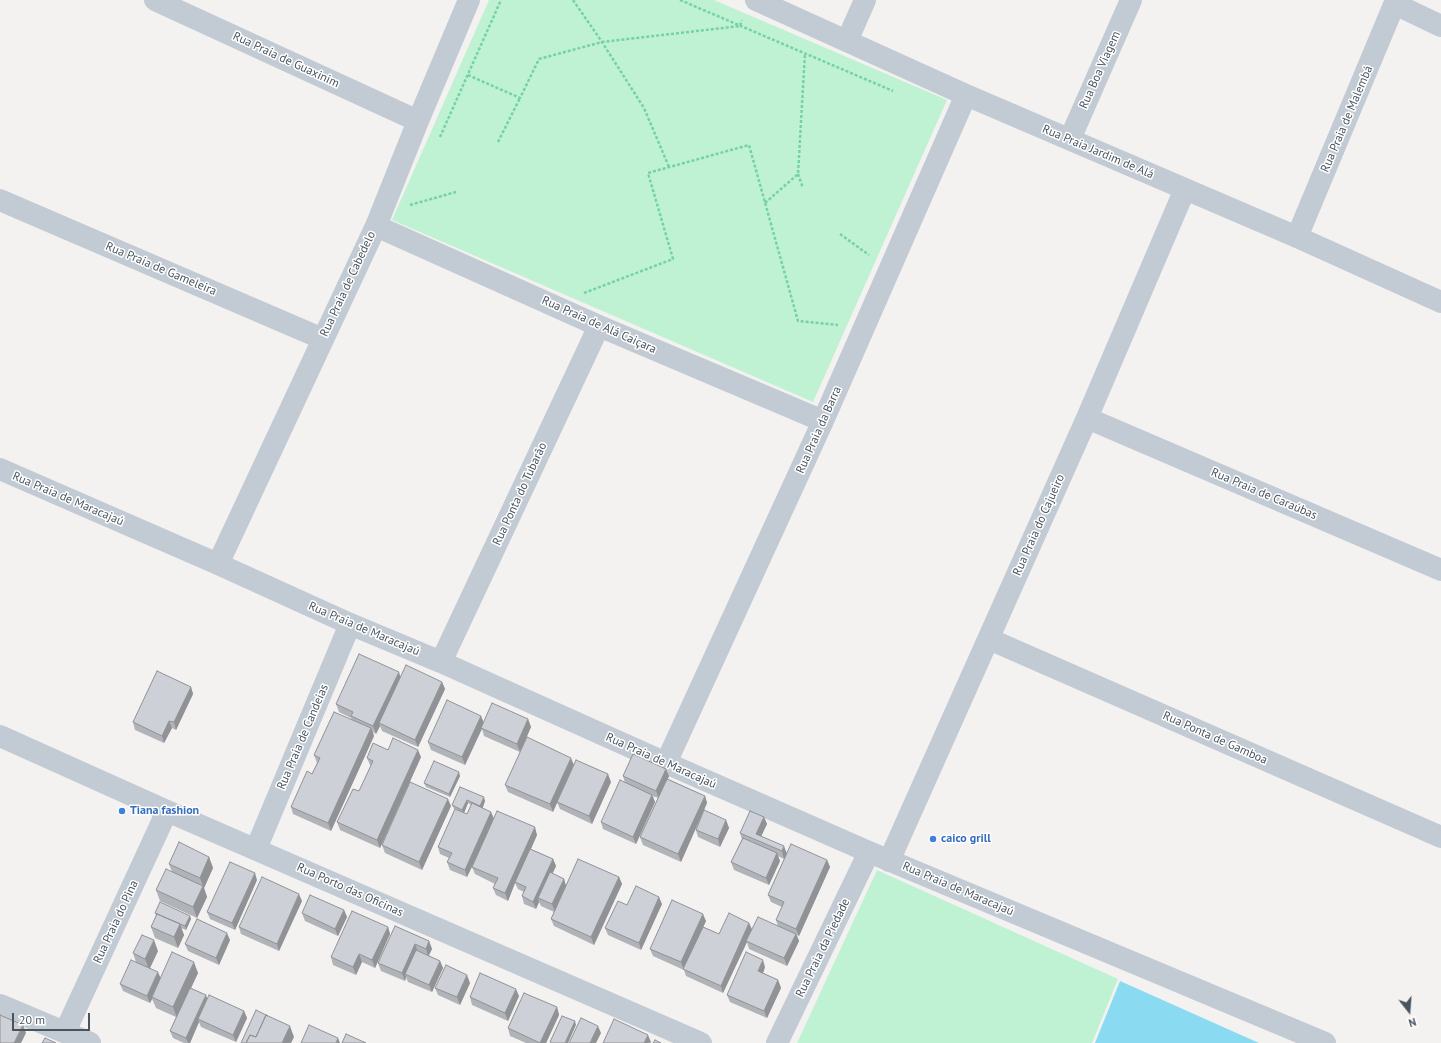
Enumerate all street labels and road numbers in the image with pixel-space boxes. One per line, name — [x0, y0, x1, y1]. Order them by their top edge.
street label: Rua Praia de Guaxinim — [230, 29, 342, 91]
street label: Rua Boa Viagem — [1076, 29, 1124, 111]
street label: Rua Praia de Malembá — [1318, 64, 1376, 174]
street label: Rua Praia Jardim de Alá — [1040, 122, 1156, 182]
street label: Rua Praia de Cabedelo — [317, 229, 379, 339]
street label: Rua Praia de Gameleira — [103, 239, 219, 299]
street label: Rua Praia de Alá Caiçara — [539, 293, 659, 357]
street label: Rua Praia da Barra — [793, 384, 845, 476]
street label: Rua Ponta do Tubarão — [490, 440, 550, 548]
street label: Rua Praia de Caraúbas — [1209, 465, 1319, 523]
street label: Rua Praia de Maracajaú — [10, 469, 126, 529]
street label: Rua Praia do Cajueiro — [1010, 472, 1068, 578]
street label: Rua Praia de Maracajaú — [306, 599, 422, 659]
street label: Rua Praia de Candeias — [274, 682, 332, 792]
street label: Rua Ponta de Gamboa — [1161, 708, 1269, 768]
street label: Rua Praia de Maracajaú — [603, 730, 719, 792]
street label: Rua Praia de Maracajaú — [900, 859, 1016, 919]
street label: Rua Porto das Oficinas — [295, 860, 405, 920]
street label: Rua Praia do Pina — [90, 878, 142, 966]
street label: Rua Praia da Piedade — [793, 896, 853, 1000]

